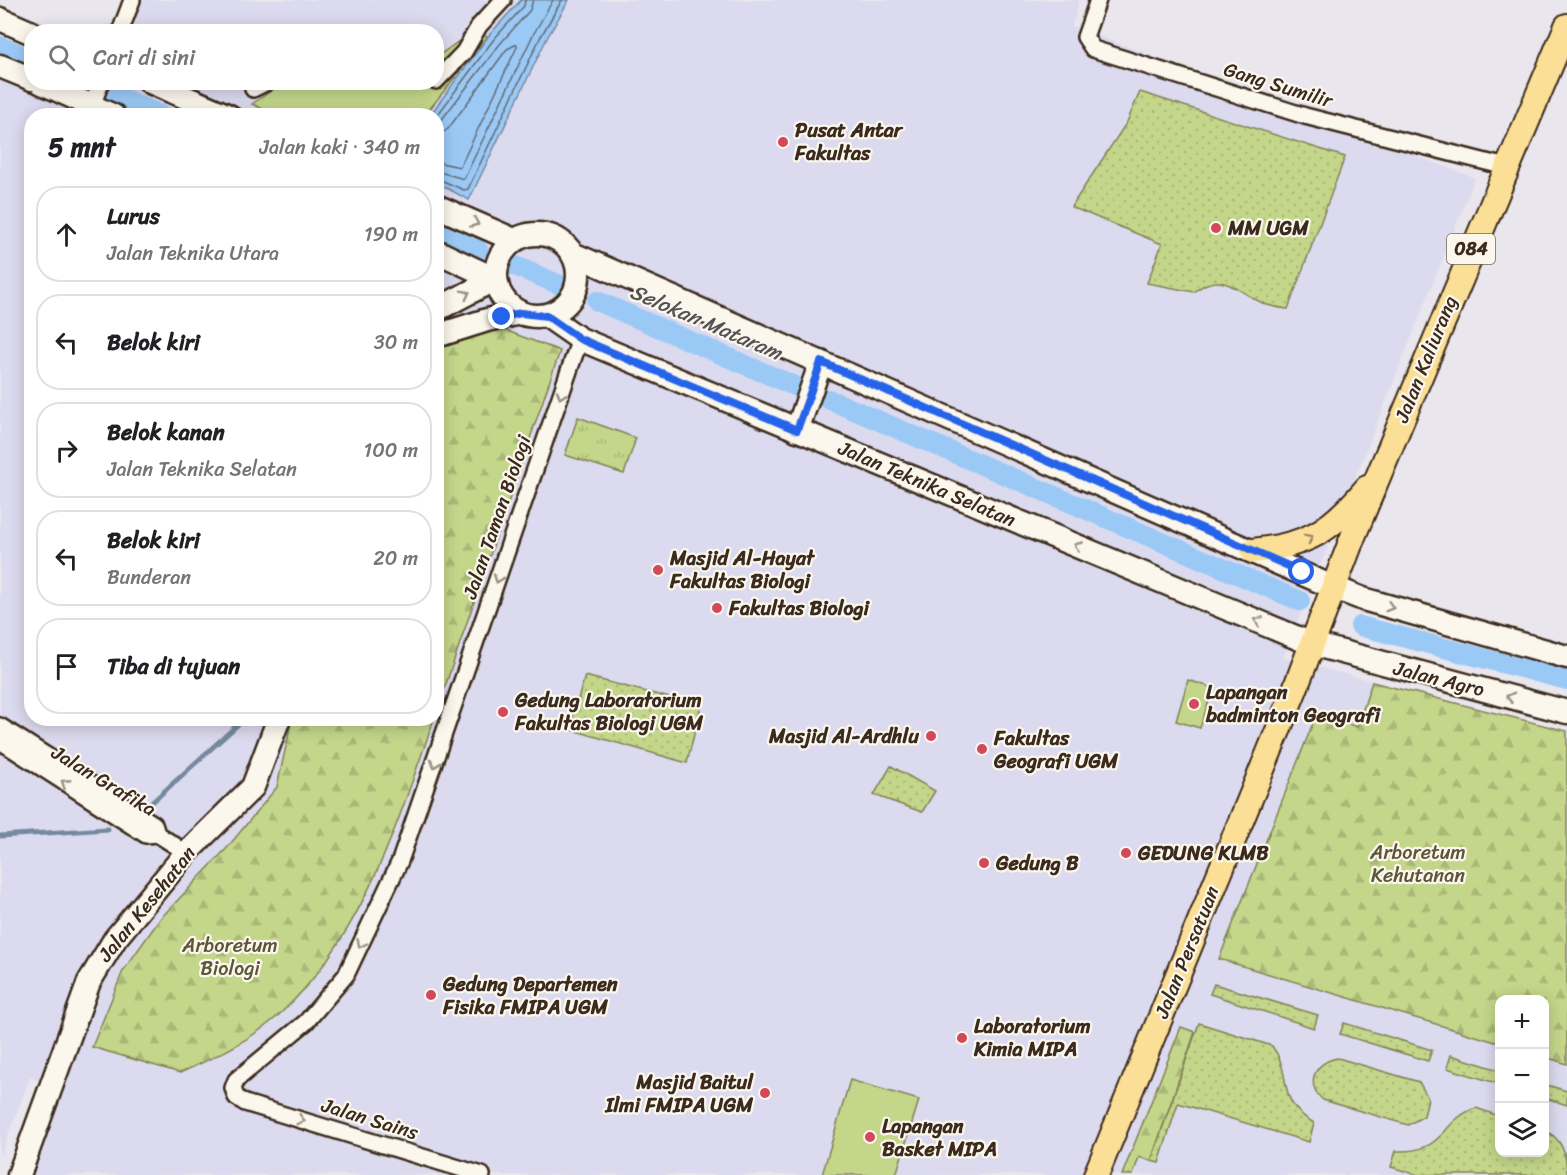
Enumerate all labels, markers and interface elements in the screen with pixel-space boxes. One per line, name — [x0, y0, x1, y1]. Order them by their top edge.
search box — [24, 24, 444, 90]
text: Cari di sini — [93, 38, 195, 77]
icon: search — [45, 41, 78, 74]
street label: Gang Sumilir — [1219, 52, 1338, 119]
place label: Pusat Antar Fakultas — [794, 113, 904, 171]
text: 5 mnt — [48, 124, 115, 170]
text: Jalan kaki · 340 m — [260, 130, 420, 165]
marker: Pusat Antar Fakultas — [776, 135, 790, 149]
text: Lurus — [107, 197, 160, 236]
place label: MM UGM — [1227, 211, 1309, 246]
one-way arrow — [469, 216, 480, 228]
text: 190 m — [364, 217, 418, 252]
icon: ahead — [50, 218, 83, 251]
marker: MM UGM — [1209, 221, 1223, 235]
road number: 084 — [1447, 234, 1495, 264]
text: Jalan Teknika Utara — [107, 236, 279, 271]
water label: Selokan Mataram — [624, 273, 790, 372]
one-way arrow — [460, 290, 470, 301]
street label: Jalan Kaliurang — [1384, 290, 1467, 429]
route end — [488, 303, 514, 329]
text: Belok kiri — [107, 323, 200, 362]
text: 30 m — [374, 325, 418, 360]
icon: left — [50, 326, 83, 359]
one-way arrow — [556, 389, 568, 400]
text: Belok kanan — [107, 413, 225, 452]
street label: Jalan Taman Biologi — [452, 429, 542, 605]
street label: Jalan Teknika Selatan — [832, 430, 1021, 537]
text: 100 m — [364, 433, 418, 468]
icon: right — [50, 434, 83, 467]
text: Jalan Teknika Selatan — [107, 452, 297, 487]
text: Belok kiri — [107, 521, 200, 560]
one-way arrow — [1303, 534, 1313, 545]
text: 20 m — [373, 541, 418, 576]
place label: Masjid Al-Hayat Fakultas Biologi — [669, 541, 816, 599]
icon: left — [50, 542, 83, 575]
one-way arrow — [1073, 542, 1084, 554]
route start — [1288, 558, 1314, 584]
text: Bunderan — [107, 560, 191, 595]
marker: Masjid Al-Hayat Fakultas Biologi — [651, 563, 665, 577]
one-way arrow — [492, 573, 505, 584]
place label: Fakultas Biologi — [728, 591, 870, 626]
one-way arrow — [1384, 600, 1395, 612]
marker: Fakultas Biologi — [710, 601, 724, 615]
one-way arrow — [1253, 616, 1264, 628]
text: Tiba di tujuan — [107, 647, 240, 686]
icon: arrive — [50, 650, 83, 683]
street label: Jalan Agro — [1389, 651, 1488, 707]
place label: Lapangan badminton Geografi — [1205, 675, 1381, 733]
place label: Gedung Laboratorium Fakultas Biologi UGM — [514, 683, 704, 741]
one-way arrow — [1506, 692, 1516, 705]
marker: Lapangan badminton Geografi — [1187, 697, 1201, 711]
marker: Gedung Laboratorium Fakultas Biologi UGM — [496, 705, 510, 719]
place label: Masjid Al-Ardhlu — [768, 719, 919, 754]
place label: Fakultas Geografi UGM — [993, 721, 1119, 779]
marker: Masjid Al-Ardhlu — [924, 729, 938, 743]
street label: Jalan Grafika — [44, 735, 163, 826]
marker: Fakultas Geografi UGM — [975, 742, 989, 756]
one-way arrow — [429, 758, 442, 769]
one-way arrow — [61, 779, 72, 790]
park label: Arboretum Kehutanan — [1369, 835, 1466, 893]
place label: GEDUNG KLMB — [1137, 836, 1269, 871]
street label: Jalan Kesehatan — [88, 838, 205, 971]
place label: Gedung B — [995, 846, 1079, 881]
marker: GEDUNG KLMB — [1119, 846, 1133, 860]
marker: Gedung B — [977, 856, 991, 870]
street label: Jalan Persatuan — [1144, 880, 1230, 1025]
park label: Arboretum Biologi — [181, 928, 278, 986]
one-way arrow — [357, 937, 369, 948]
place label: Gedung Departemen Fisika FMIPA UGM — [442, 967, 618, 1025]
marker: Gedung Departemen Fisika FMIPA UGM — [424, 988, 438, 1002]
map controls — [1495, 995, 1549, 1157]
button: + — [1495, 995, 1549, 1049]
place label: Laboratorium Kimia MIPA — [973, 1009, 1091, 1067]
marker: Laboratorium Kimia MIPA — [955, 1031, 969, 1045]
button: − — [1495, 1049, 1549, 1103]
place label: Masjid Baitul Ilmi FMIPA UGM — [604, 1065, 754, 1123]
marker: Masjid Baitul Ilmi FMIPA UGM — [758, 1086, 772, 1100]
street label: Jalan Sains — [316, 1087, 423, 1150]
button: layers — [1495, 1103, 1549, 1157]
place label: Lapangan Basket MIPA — [882, 1109, 997, 1167]
one-way arrow — [295, 1113, 306, 1125]
marker: Lapangan Basket MIPA — [863, 1130, 877, 1144]

